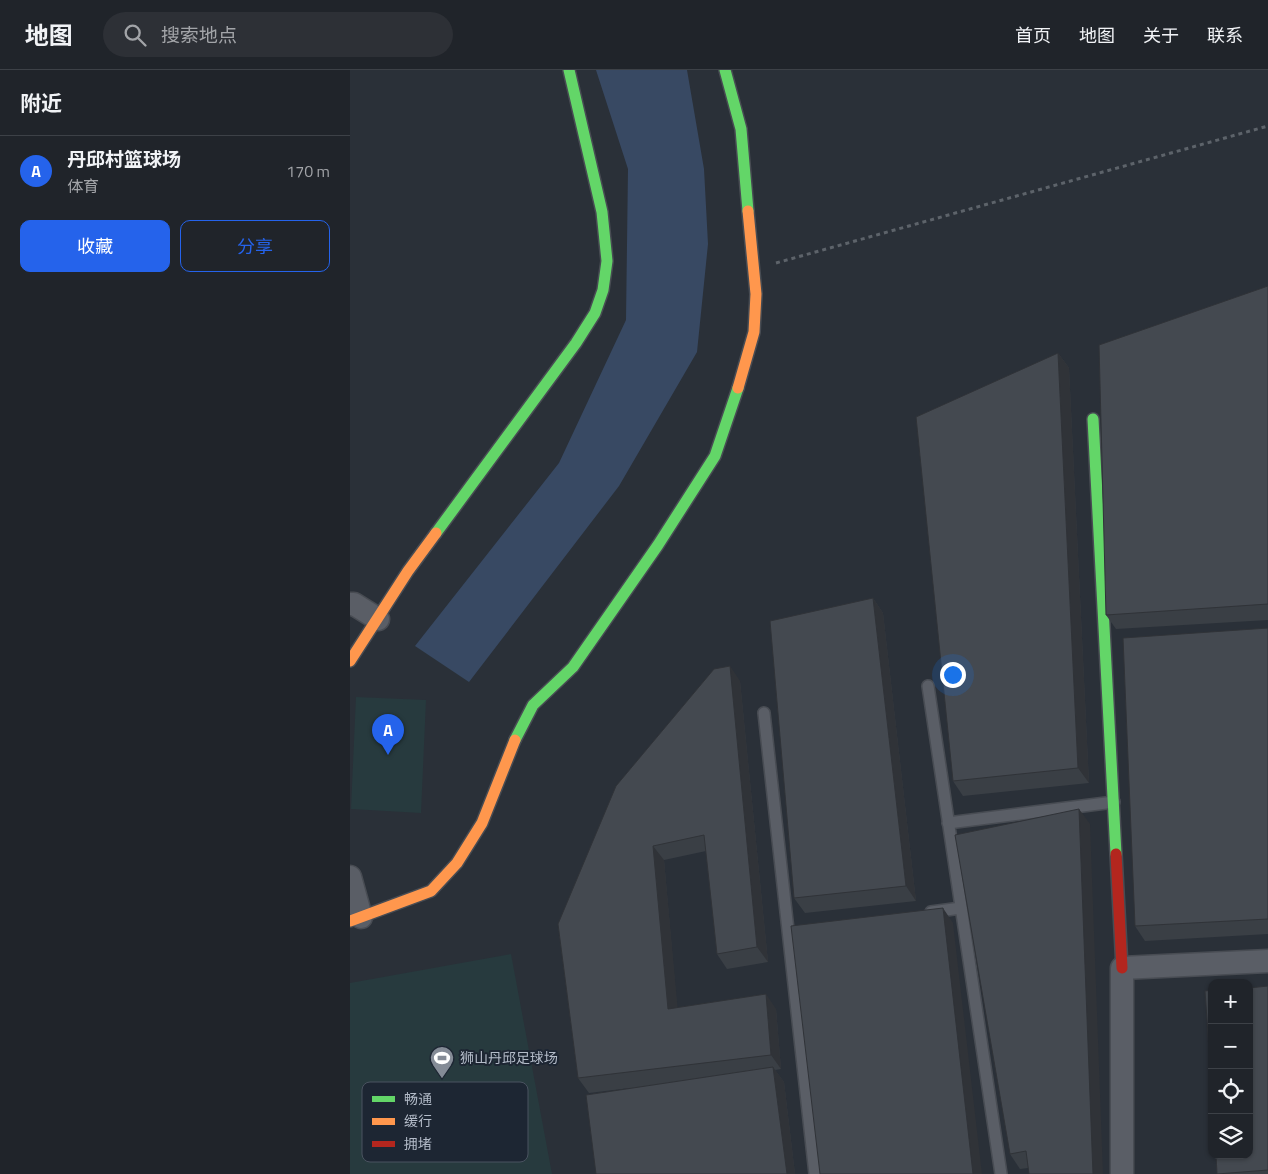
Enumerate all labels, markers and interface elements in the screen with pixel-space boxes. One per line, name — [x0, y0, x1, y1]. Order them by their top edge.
search box — [103, 12, 453, 57]
text: 地图 — [25, 17, 73, 53]
text: 搜索地点 — [161, 20, 237, 49]
icon: search — [121, 21, 149, 49]
text: 首页 — [1015, 22, 1051, 49]
text: 地图 — [1079, 22, 1115, 49]
text: 关于 — [1143, 22, 1179, 49]
text: 联系 — [1207, 22, 1243, 49]
text: 附近 — [20, 87, 62, 119]
text: 丹邱村篮球场 — [67, 144, 181, 173]
text: A — [31, 159, 41, 183]
text: 170 m — [286, 159, 330, 183]
text: 体育 — [67, 174, 99, 198]
button: 收藏 — [20, 220, 170, 272]
button: 分享 — [180, 220, 330, 272]
your location — [940, 662, 966, 688]
pin: A — [372, 714, 404, 755]
map controls — [1208, 979, 1253, 1159]
button: + — [1208, 979, 1253, 1024]
button: − — [1208, 1024, 1253, 1069]
sports icon: 狮山丹邱足球场 — [429, 1045, 455, 1079]
place label: 狮山丹邱足球场 — [460, 1047, 558, 1068]
button: locate — [1208, 1069, 1253, 1114]
legend — [362, 1082, 528, 1162]
text: 畅通 — [404, 1088, 432, 1109]
text: 缓行 — [404, 1110, 432, 1131]
button: layers — [1208, 1114, 1253, 1159]
text: 拥堵 — [404, 1133, 432, 1154]

